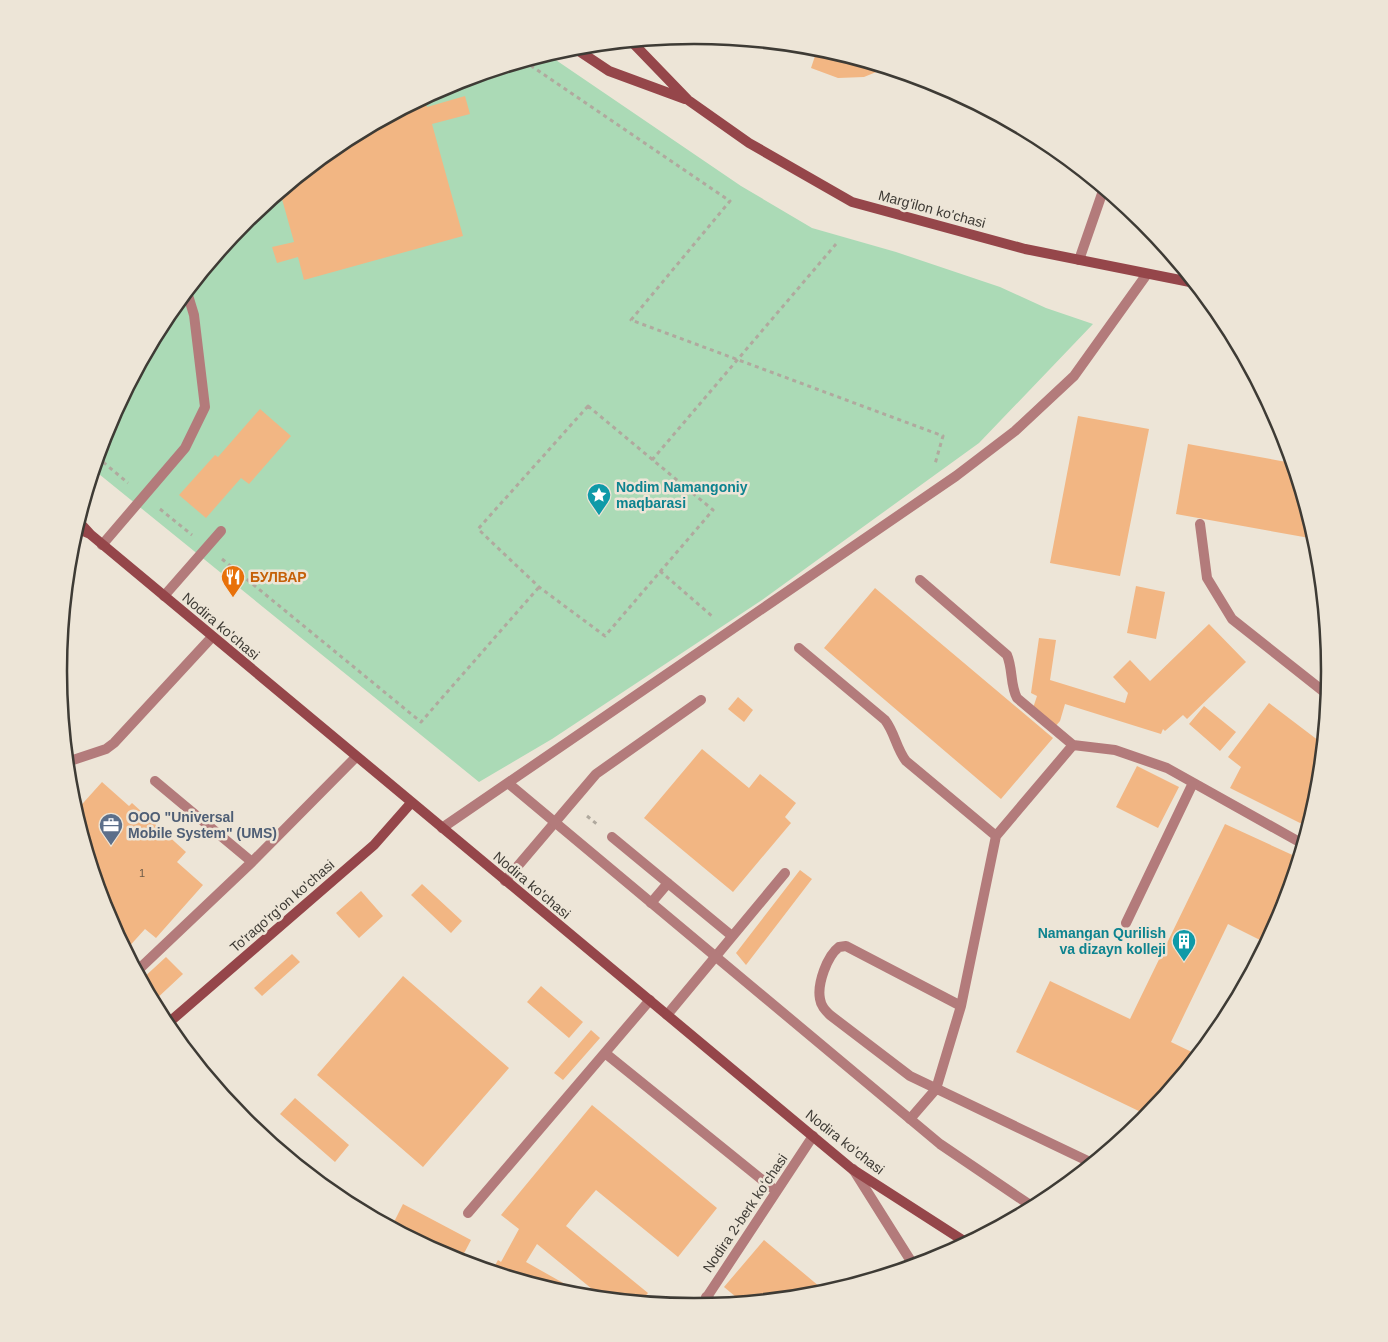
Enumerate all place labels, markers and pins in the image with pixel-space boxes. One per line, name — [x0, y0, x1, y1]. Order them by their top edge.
place label: Nodim Namangoniy maqbarasi — [616, 479, 748, 511]
place icon: Nodim Namangoniy maqbarasi — [586, 482, 612, 516]
restaurant icon: БУЛВАР — [220, 564, 246, 598]
place label: БУЛВАР — [250, 569, 307, 585]
place label: ООО "Universal Mobile System" (UMS) — [128, 809, 277, 841]
office icon: ООО "Universal Mobile System" (UMS) — [98, 812, 124, 846]
place label: Namangan Qurilish va dizayn kolleji — [1038, 925, 1166, 957]
building icon: Namangan Qurilish va dizayn kolleji — [1171, 928, 1197, 962]

